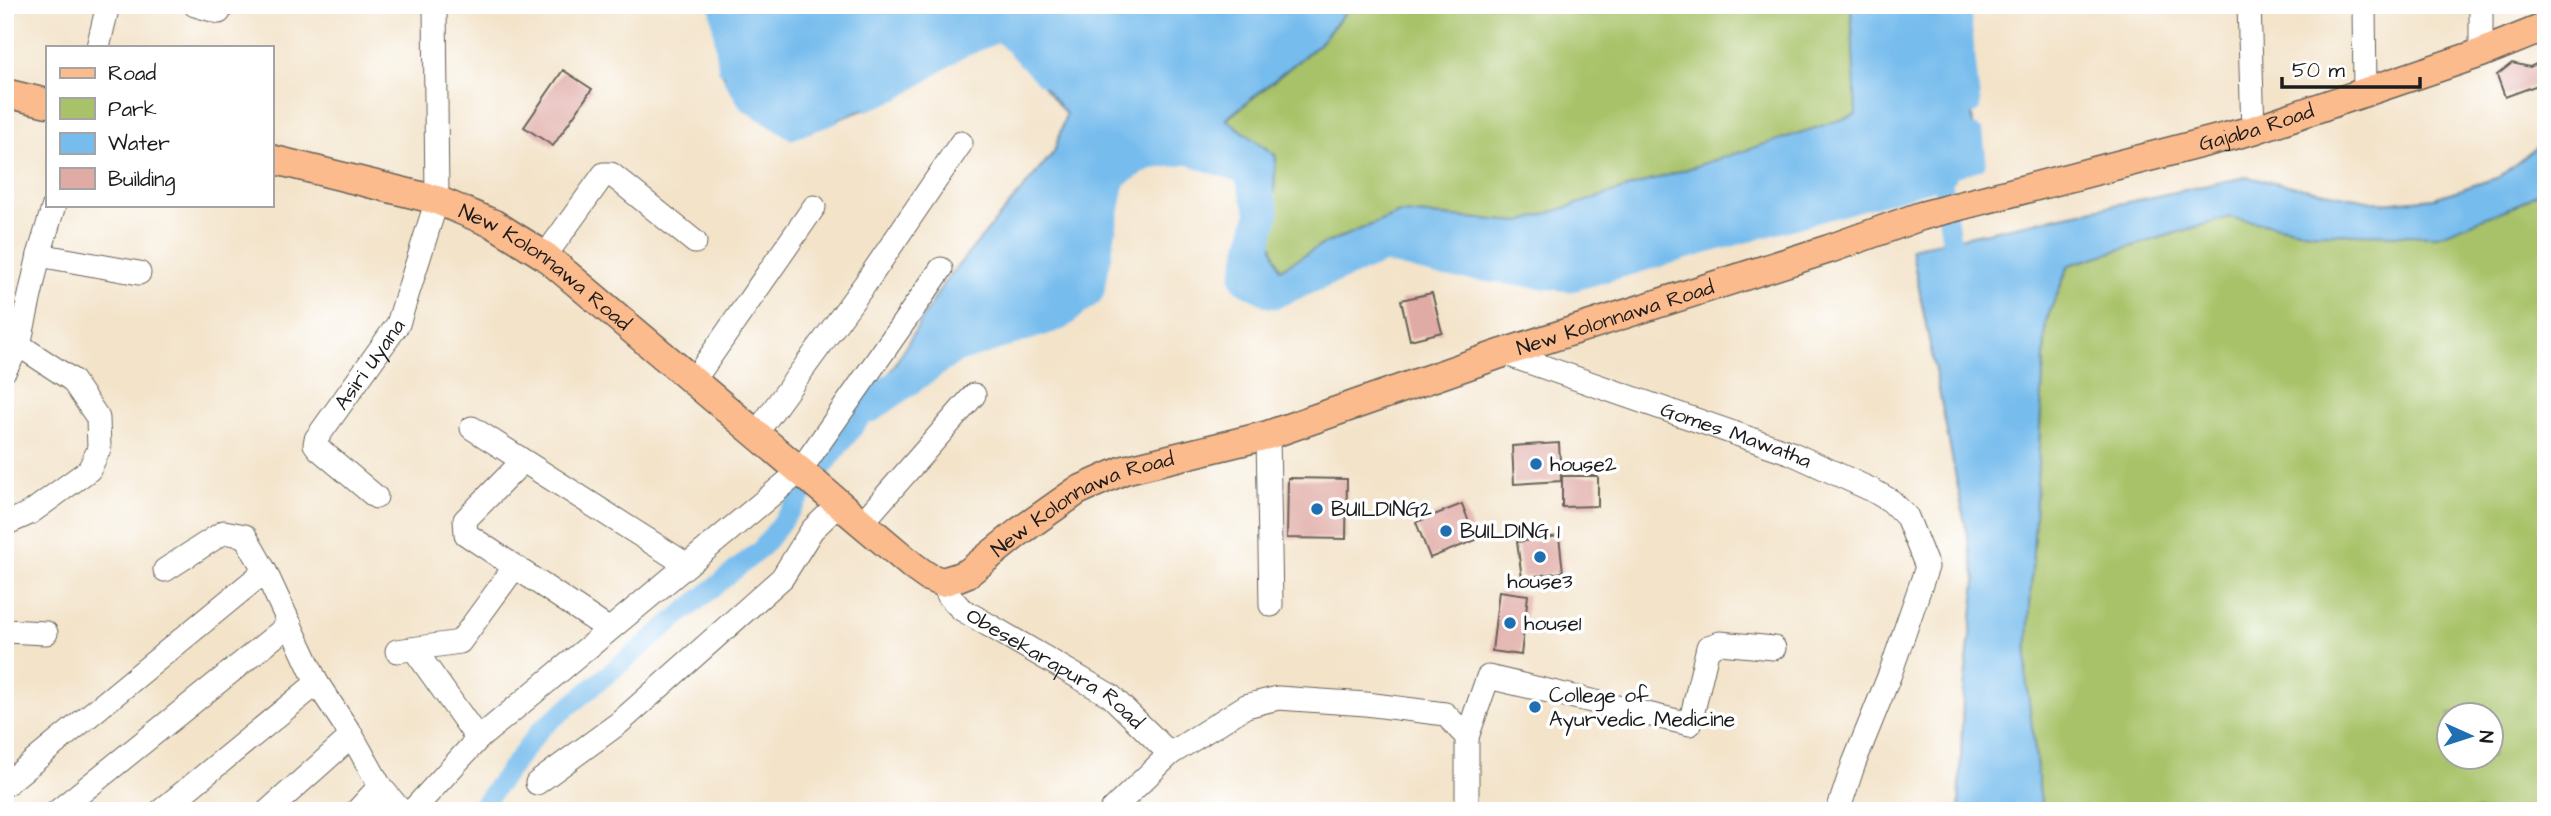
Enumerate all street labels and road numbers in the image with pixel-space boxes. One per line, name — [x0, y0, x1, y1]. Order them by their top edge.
street label: Gajaba Road — [2196, 96, 2318, 158]
street label: New Kolonnawa Road — [454, 197, 637, 338]
street label: New Kolonnawa Road — [1513, 273, 1718, 363]
street label: Asiri Uyana — [327, 313, 412, 416]
street label: Gomes Mawatha — [1657, 395, 1817, 476]
street label: New Kolonnawa Road — [985, 444, 1177, 564]
street label: Obesekarapura Road — [961, 601, 1151, 736]

